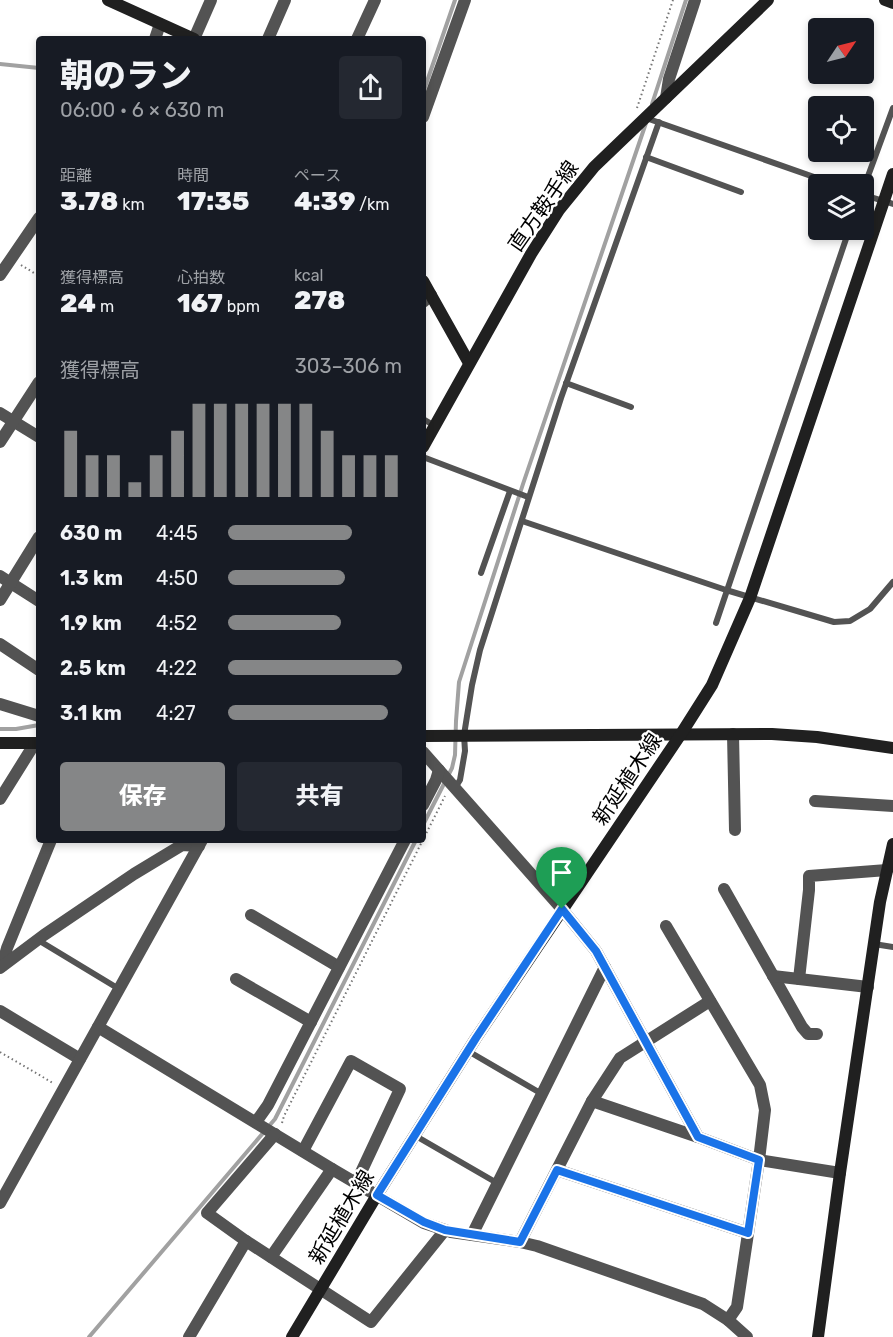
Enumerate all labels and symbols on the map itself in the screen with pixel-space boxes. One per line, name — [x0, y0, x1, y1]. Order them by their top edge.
north arrow — [808, 18, 874, 84]
street label: 直方鞍手線 — [503, 156, 583, 256]
street label: 新延植木線 — [587, 728, 667, 830]
pin — [536, 847, 587, 909]
street label: 新延植木線 — [303, 1166, 379, 1268]

